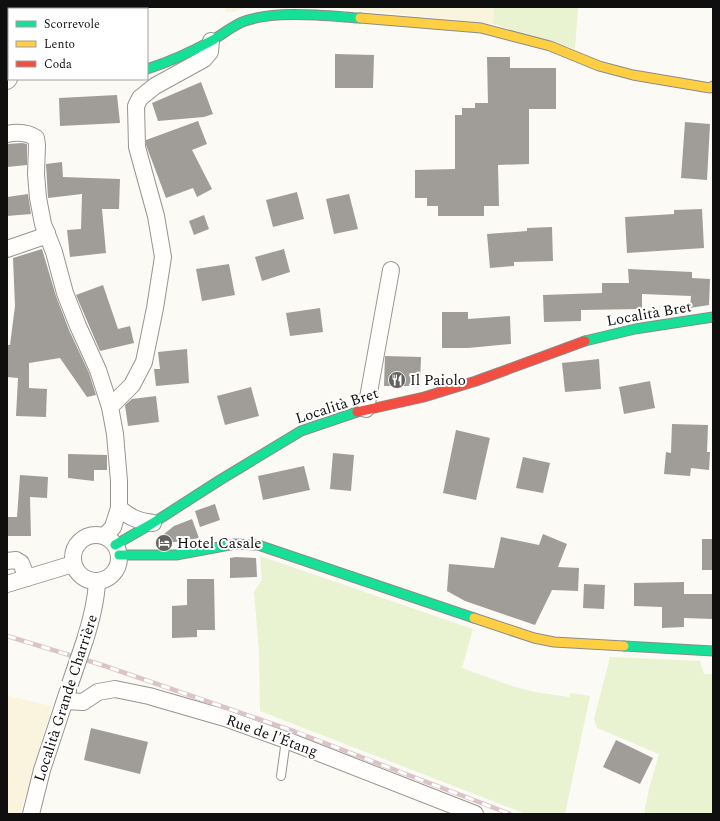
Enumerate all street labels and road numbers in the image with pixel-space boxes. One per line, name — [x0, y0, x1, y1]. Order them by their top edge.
street label: Località Bret — [605, 295, 693, 333]
street label: Località Bret — [293, 382, 381, 430]
street label: Località Grande Charrière — [28, 611, 104, 785]
street label: Rue de l'Étang — [223, 709, 321, 763]

